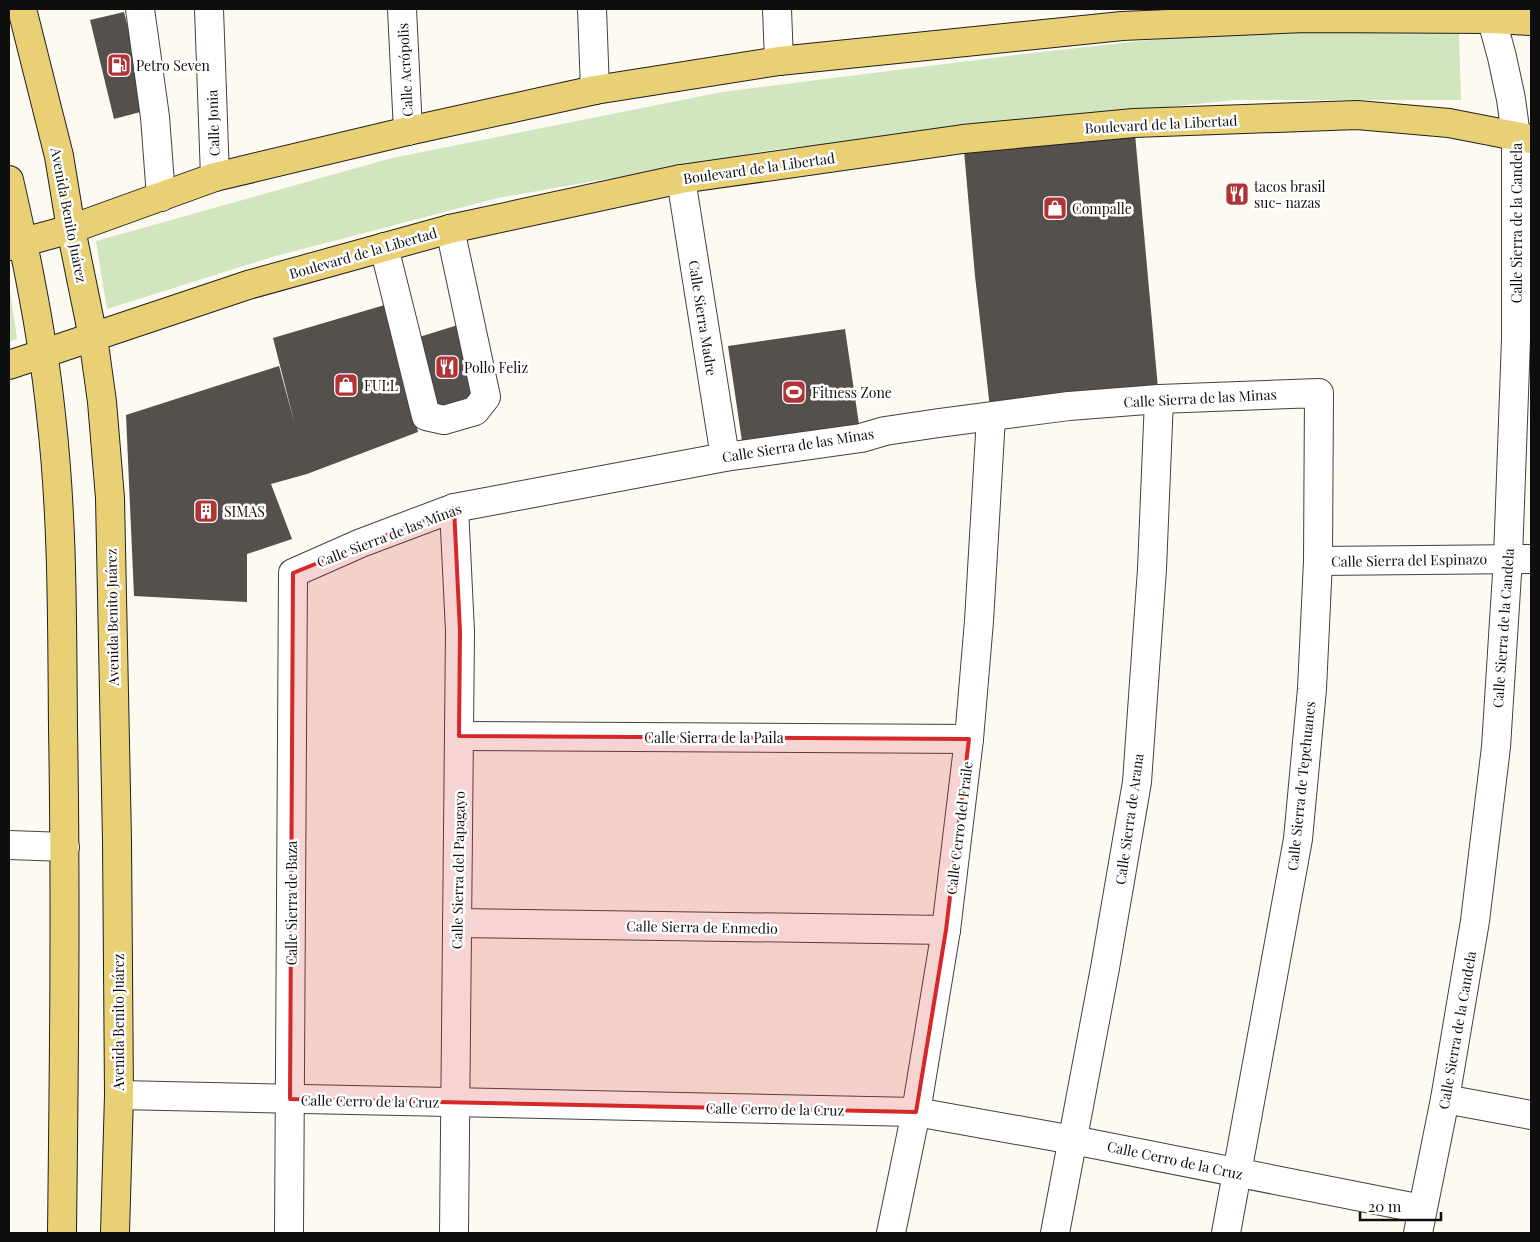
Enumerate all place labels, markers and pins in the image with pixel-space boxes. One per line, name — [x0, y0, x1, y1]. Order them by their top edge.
fuel station icon: Petro Seven — [106, 52, 132, 78]
place label: Petro Seven — [136, 56, 211, 75]
place label: tacos brasil suc- nazas — [1254, 177, 1326, 212]
restaurant icon: tacos brasil suc- nazas — [1224, 181, 1250, 207]
shop icon: Compalle — [1042, 195, 1068, 221]
place label: Compalle — [1072, 199, 1132, 218]
restaurant icon: Pollo Feliz — [434, 354, 460, 380]
place label: Pollo Feliz — [464, 358, 528, 377]
shop icon: FULL — [333, 372, 359, 398]
place label: FULL — [364, 376, 398, 395]
sports icon: Fitness Zone — [781, 379, 807, 405]
place label: Fitness Zone — [812, 383, 892, 402]
building icon: SIMAS — [193, 498, 219, 524]
place label: SIMAS — [224, 502, 265, 521]

